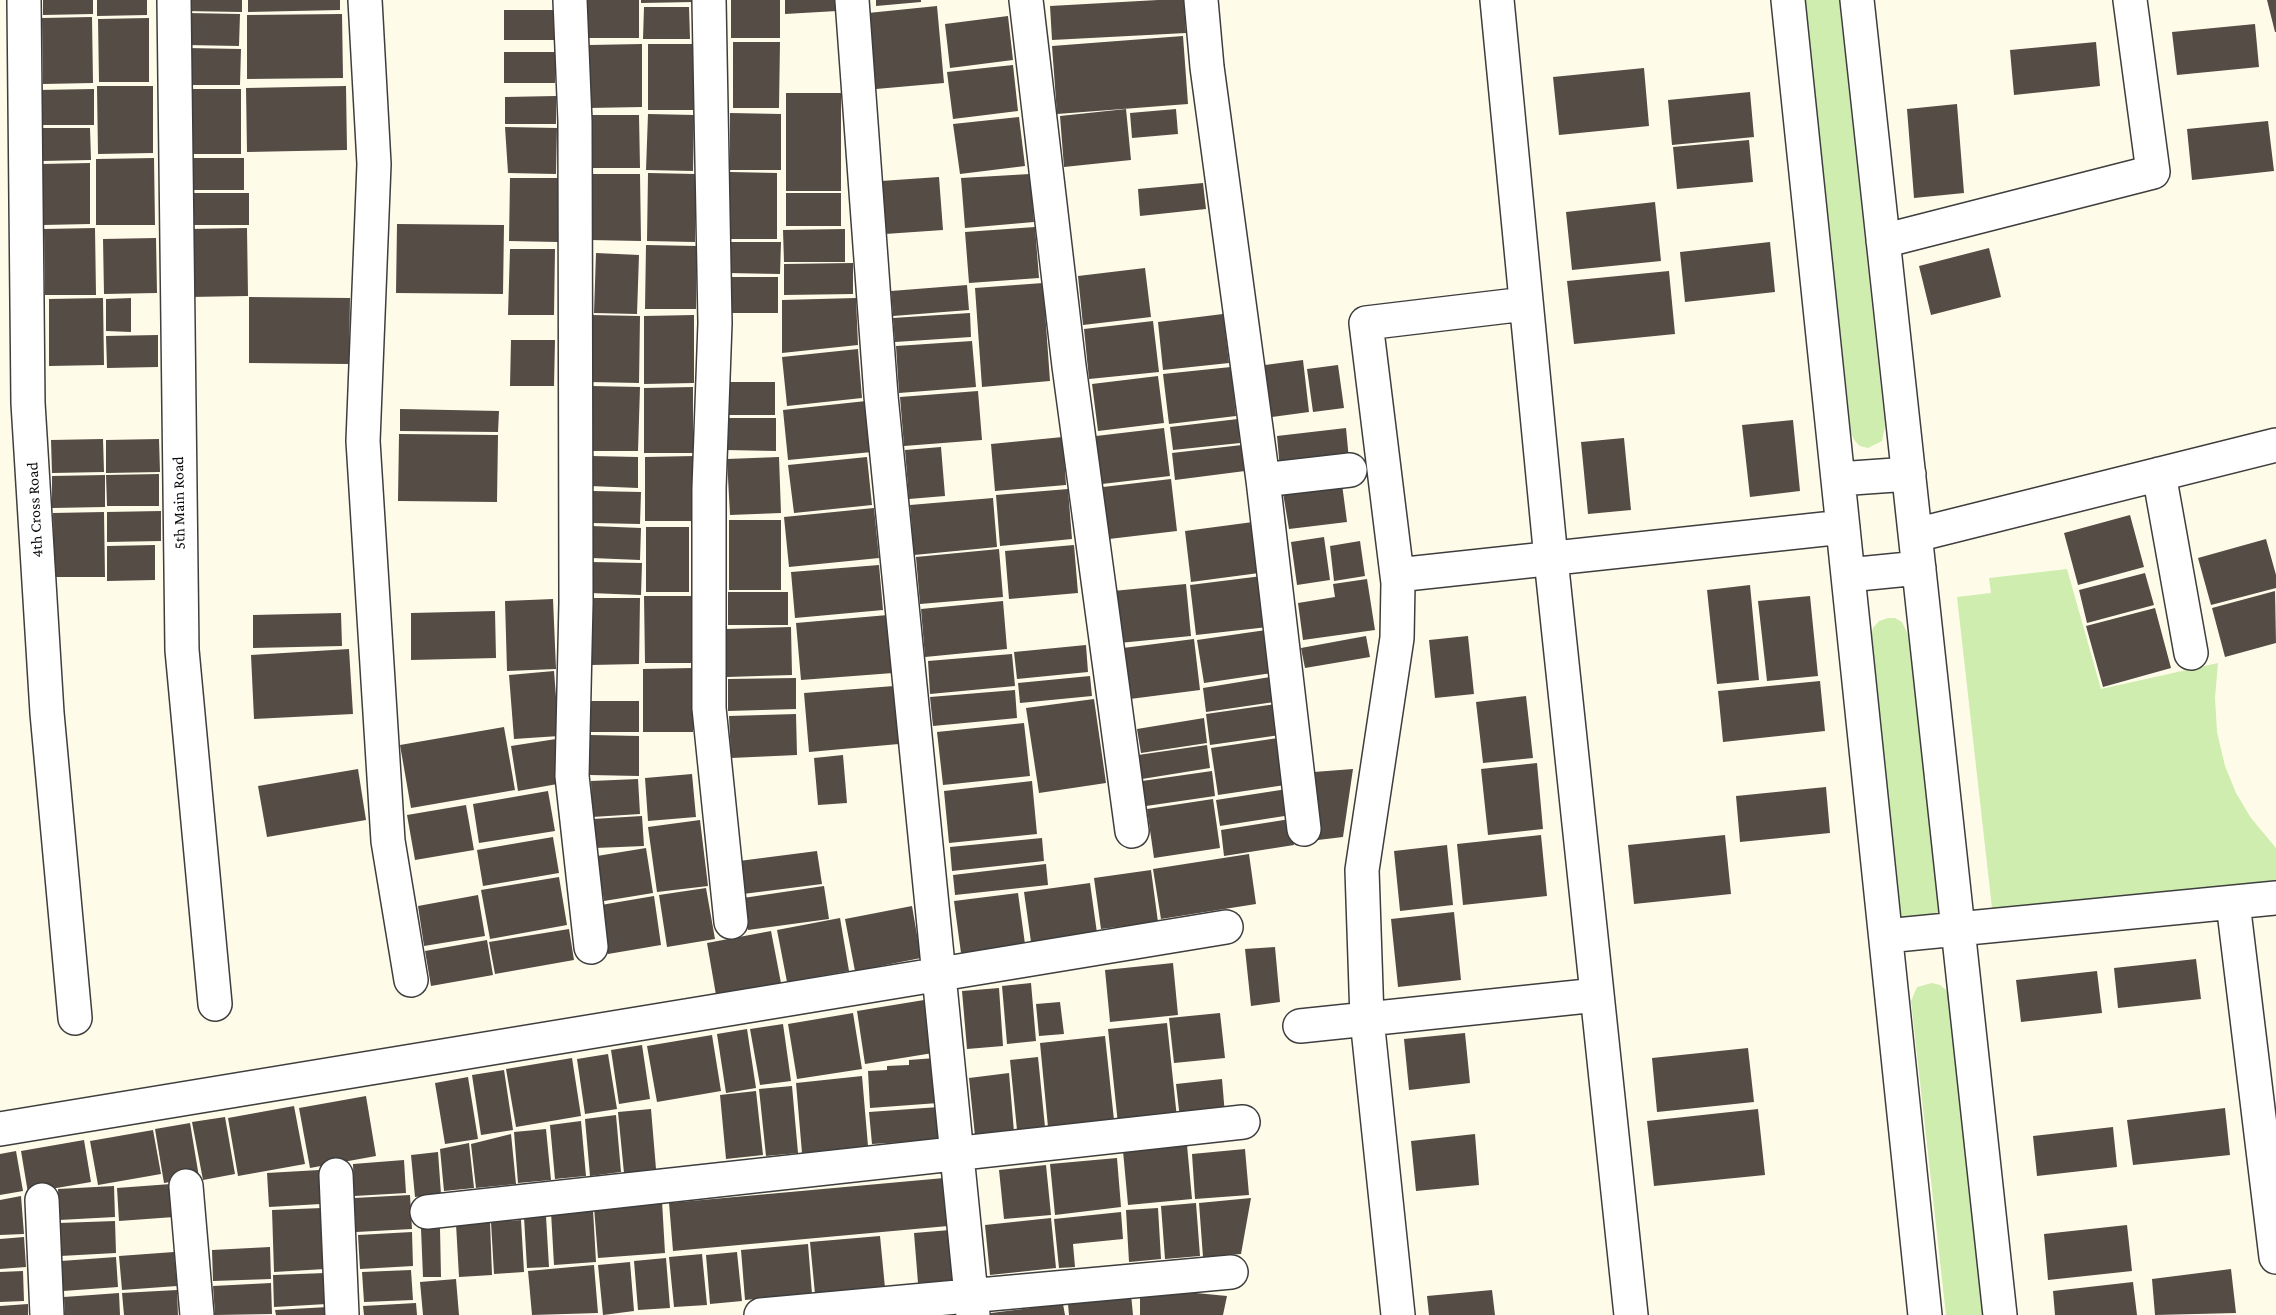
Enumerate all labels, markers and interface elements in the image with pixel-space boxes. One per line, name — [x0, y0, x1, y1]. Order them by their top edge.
street label: 5th Main Road — [169, 456, 189, 550]
street label: 4th Cross Road — [23, 462, 47, 558]

